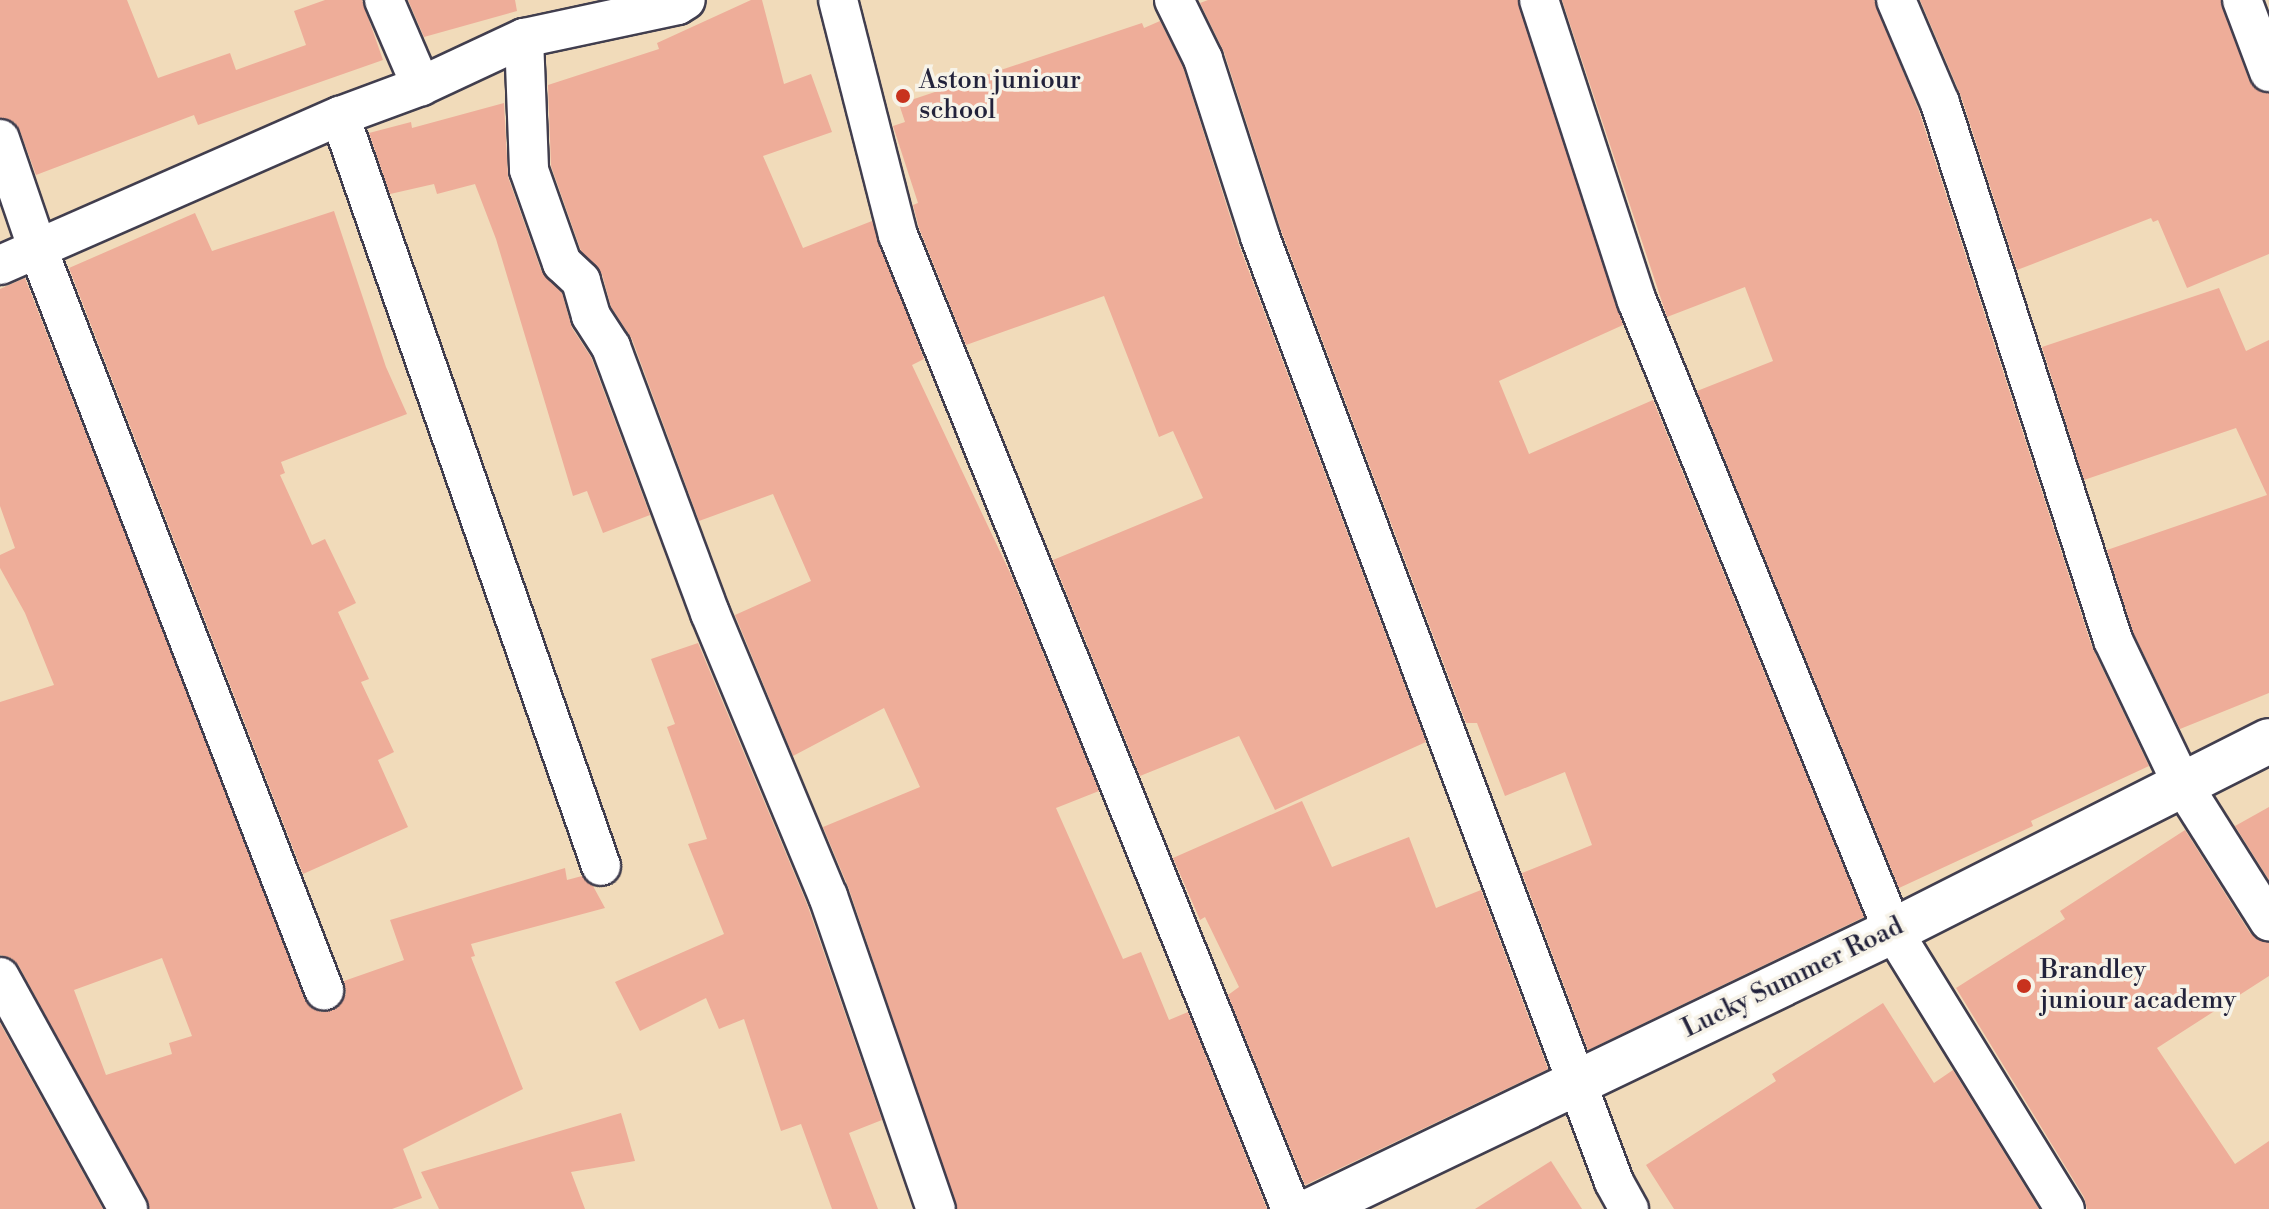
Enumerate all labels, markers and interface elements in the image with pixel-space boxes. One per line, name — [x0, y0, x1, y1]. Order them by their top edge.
place label: Aston juniour school — [919, 65, 1081, 126]
marker: Aston juniour school — [894, 87, 912, 105]
street label: Lucky Summer Road — [1678, 911, 1908, 1045]
place label: Brandley juniour academy — [2040, 955, 2236, 1016]
marker: Brandley juniour academy — [2015, 977, 2033, 995]

